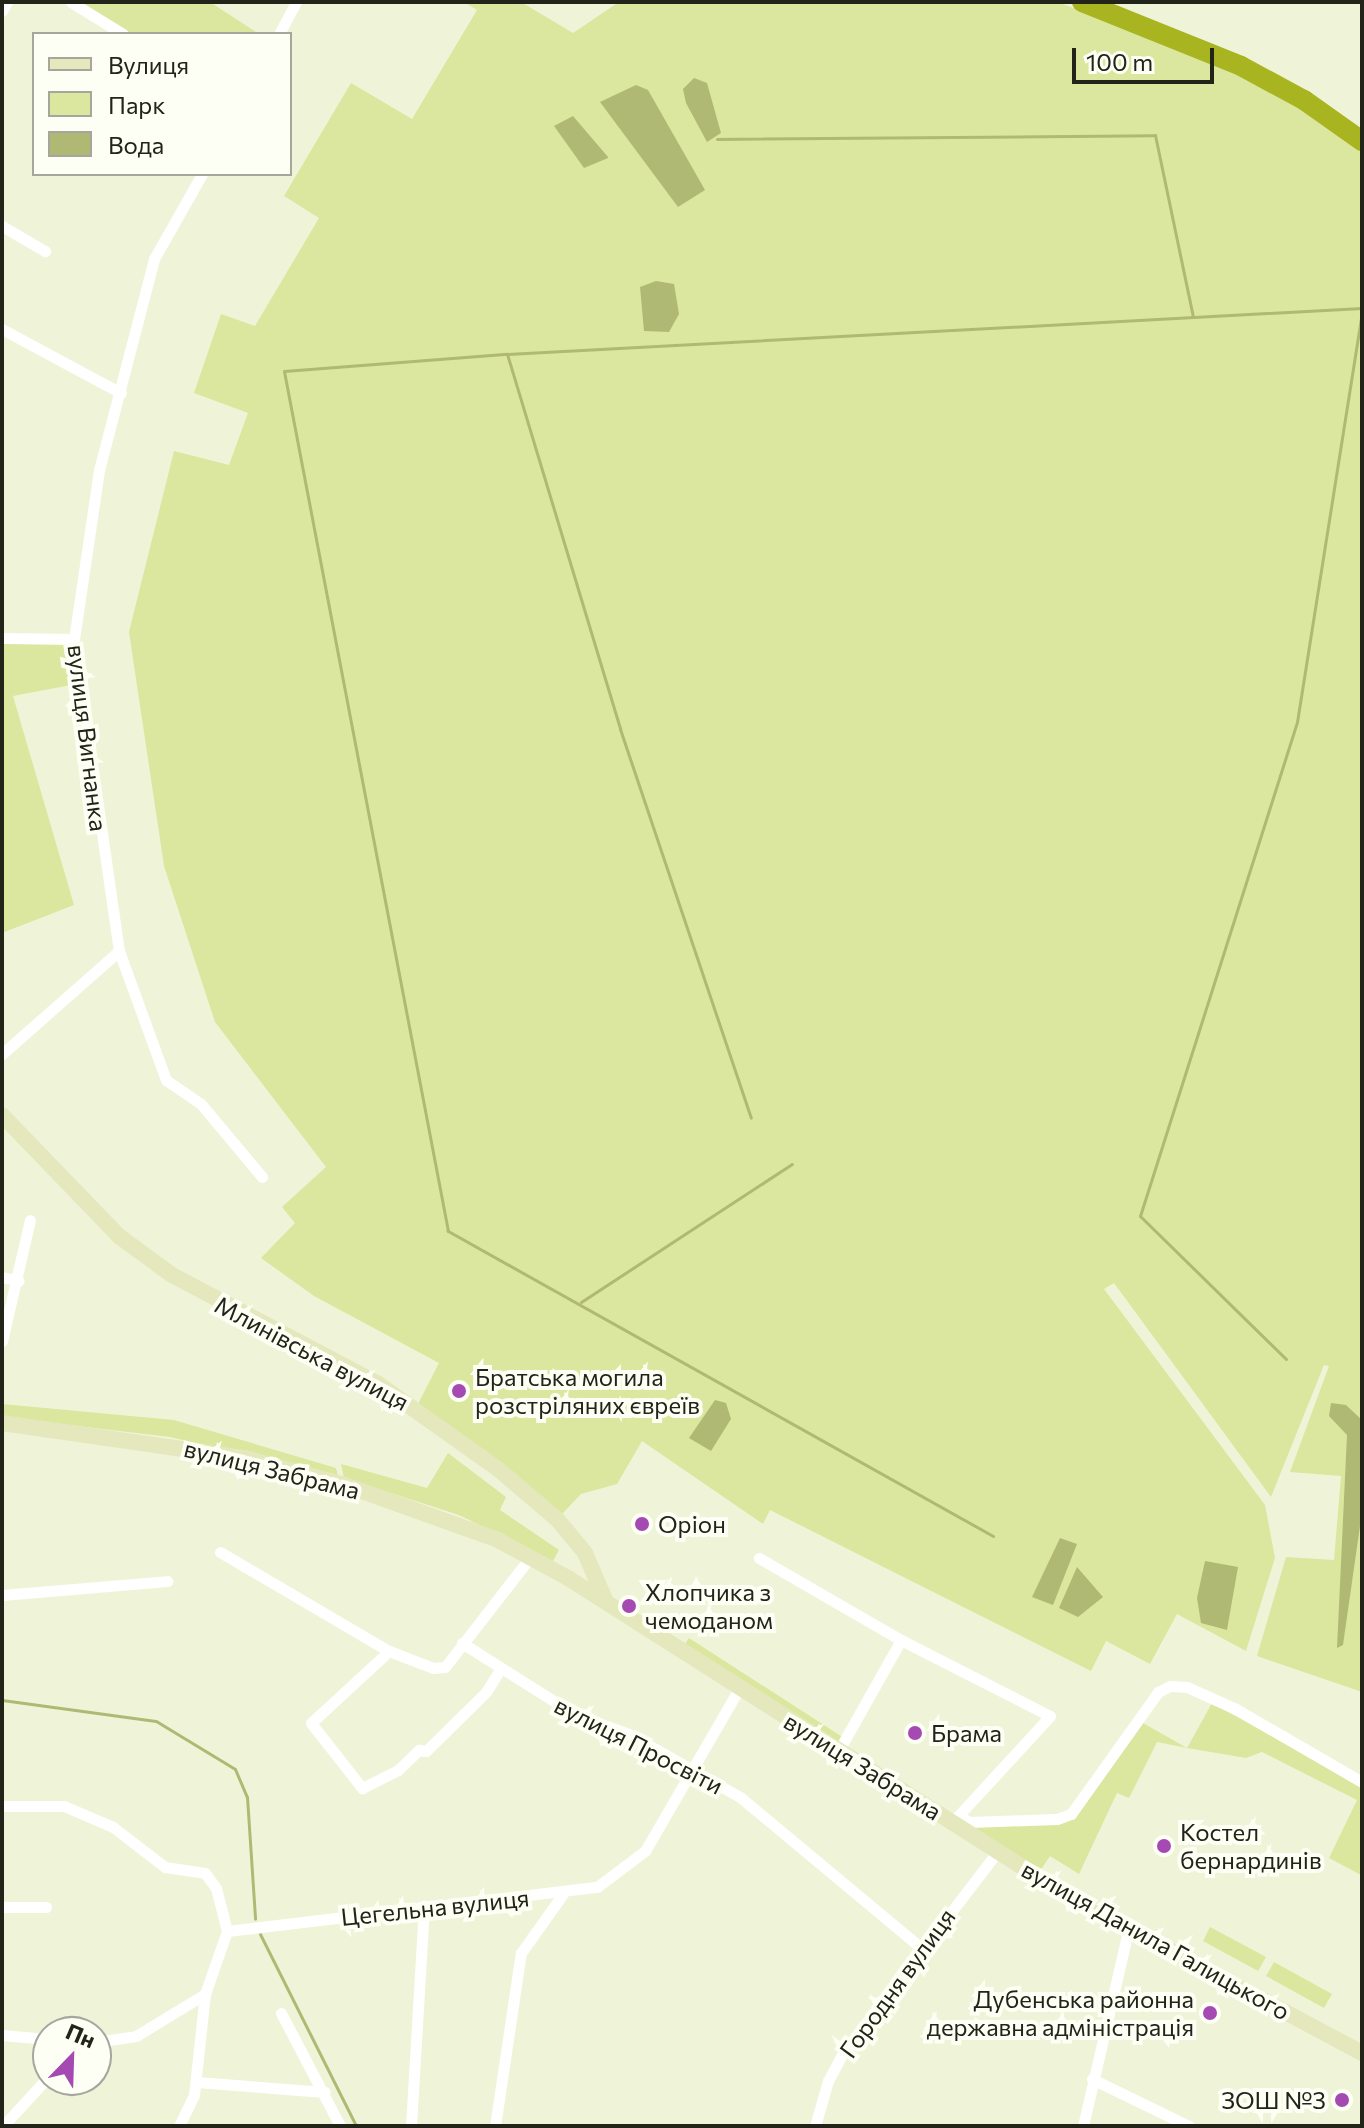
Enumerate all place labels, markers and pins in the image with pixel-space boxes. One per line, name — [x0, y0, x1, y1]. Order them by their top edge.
place label: Братська могила розстріляних євреїв — [475, 1363, 700, 1419]
marker: Братська могила розстріляних євреїв — [450, 1382, 468, 1400]
place label: Оріон — [658, 1510, 726, 1538]
marker: Оріон — [633, 1515, 651, 1533]
place label: Хлопчика з чемоданом — [645, 1578, 773, 1634]
marker: Хлопчика з чемоданом — [620, 1597, 638, 1615]
place label: Брама — [931, 1719, 1002, 1747]
marker: Брама — [906, 1724, 924, 1742]
place label: Костел бернардинів — [1180, 1818, 1322, 1874]
marker: Костел бернардинів — [1155, 1837, 1173, 1855]
place label: Дубенська районна державна адміністрація — [927, 1985, 1194, 2041]
marker: Дубенська районна державна адміністрація — [1201, 2004, 1219, 2022]
place label: ЗОШ №3 — [1221, 2086, 1326, 2114]
marker: ЗОШ №3 — [1333, 2091, 1351, 2109]

